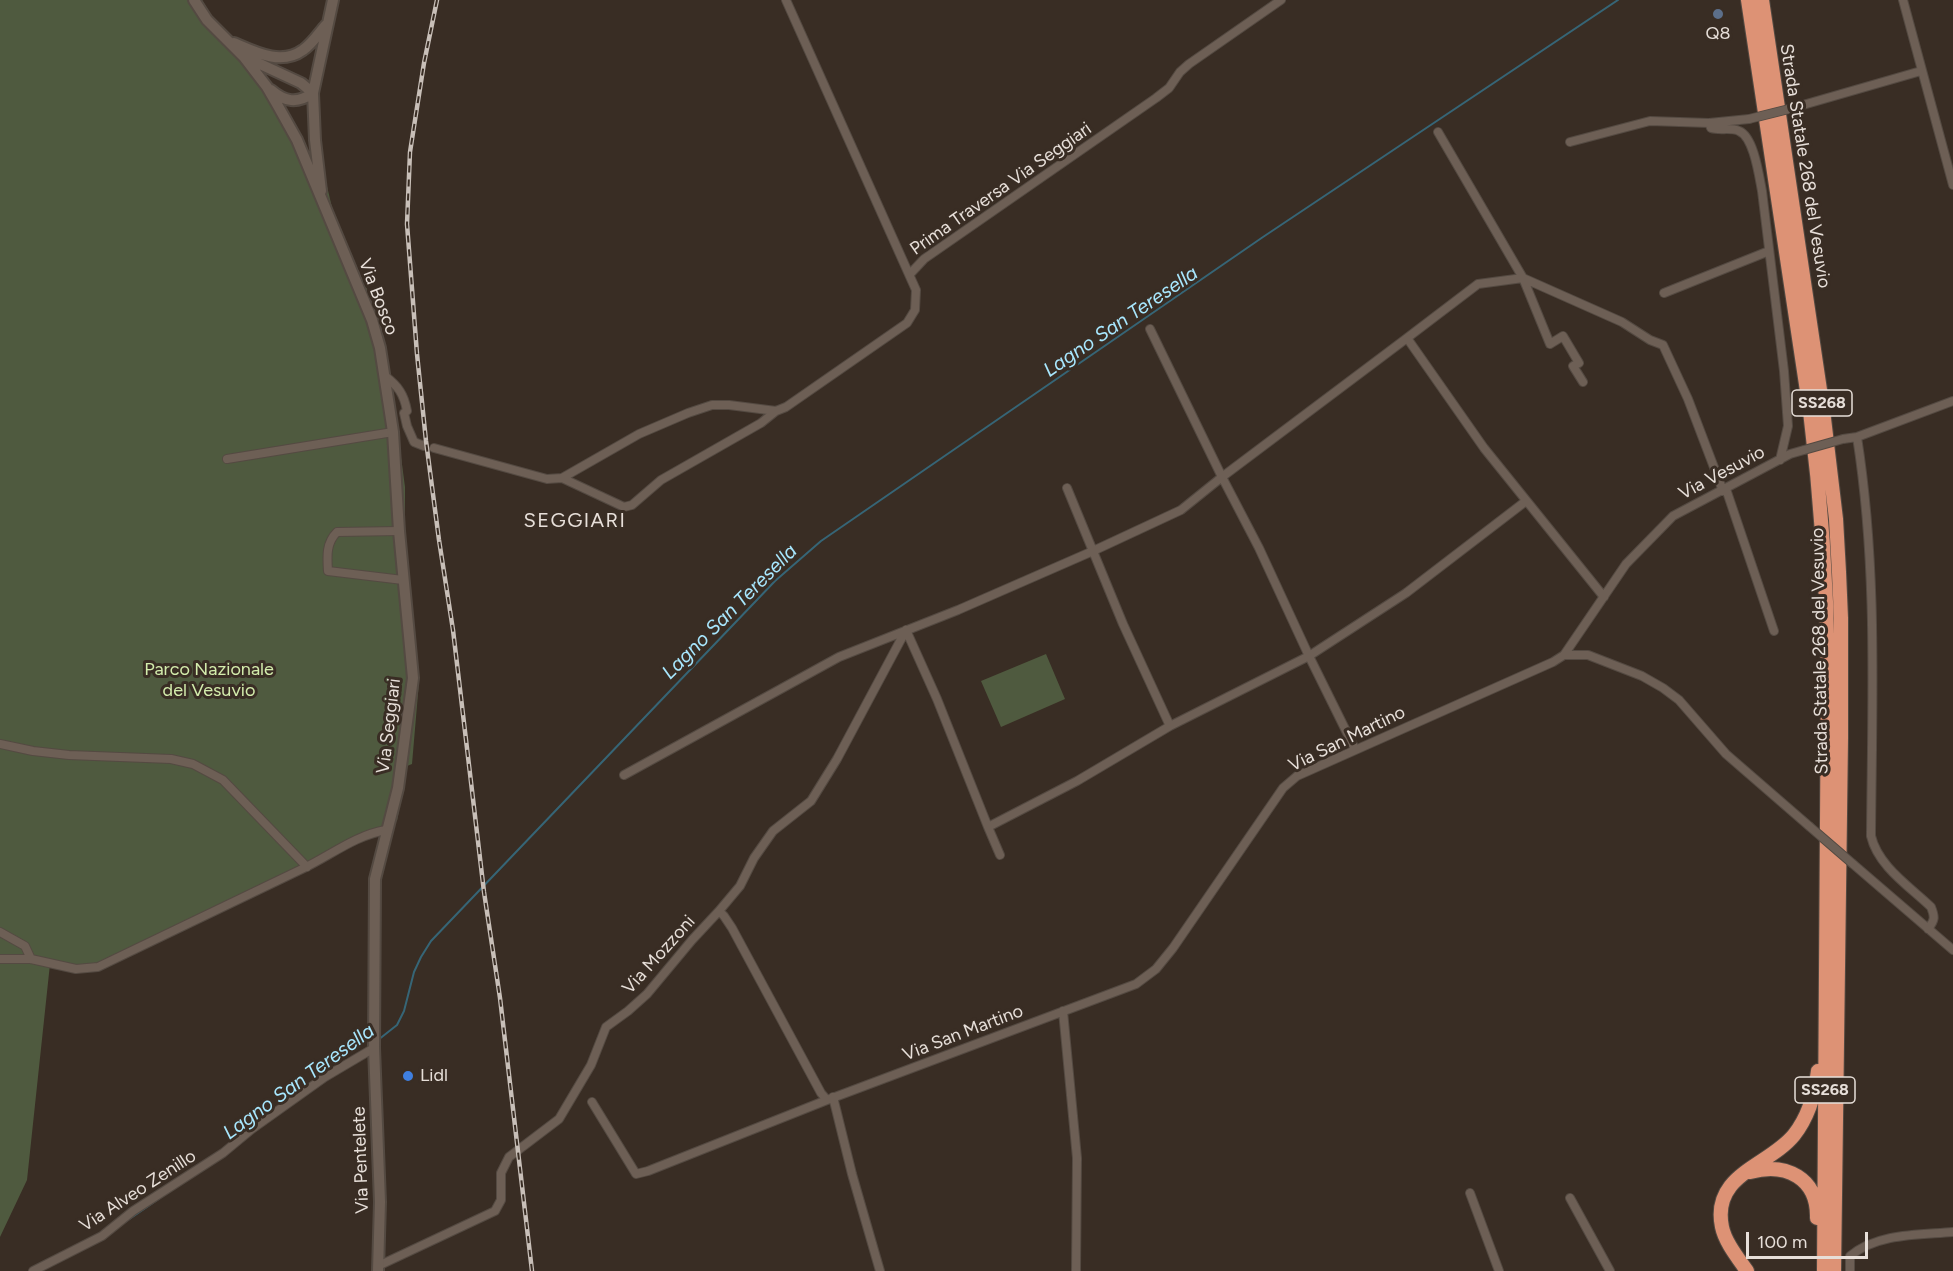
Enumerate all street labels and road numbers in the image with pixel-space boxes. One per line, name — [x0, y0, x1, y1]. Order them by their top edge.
street label: Strada Statale 268 del Vesuvio — [1775, 42, 1835, 290]
street label: Prima Traversa Via Seggiari — [906, 118, 1096, 260]
street label: Via Bosco — [354, 256, 402, 338]
road number: SS268 — [1792, 390, 1852, 416]
street label: Via Vesuvio — [1675, 441, 1769, 505]
street label: Strada Statale 268 del Vesuvio — [1807, 527, 1833, 775]
street label: Via Seggiari — [372, 677, 406, 775]
street label: Via San Martino — [1285, 701, 1409, 777]
street label: Via Mozzoni — [618, 911, 700, 999]
street label: Via San Martino — [900, 1000, 1026, 1066]
road number: SS268 — [1795, 1077, 1855, 1103]
street label: Via Pentelete — [348, 1106, 374, 1214]
street label: Via Alveo Zenillo — [76, 1145, 200, 1237]

